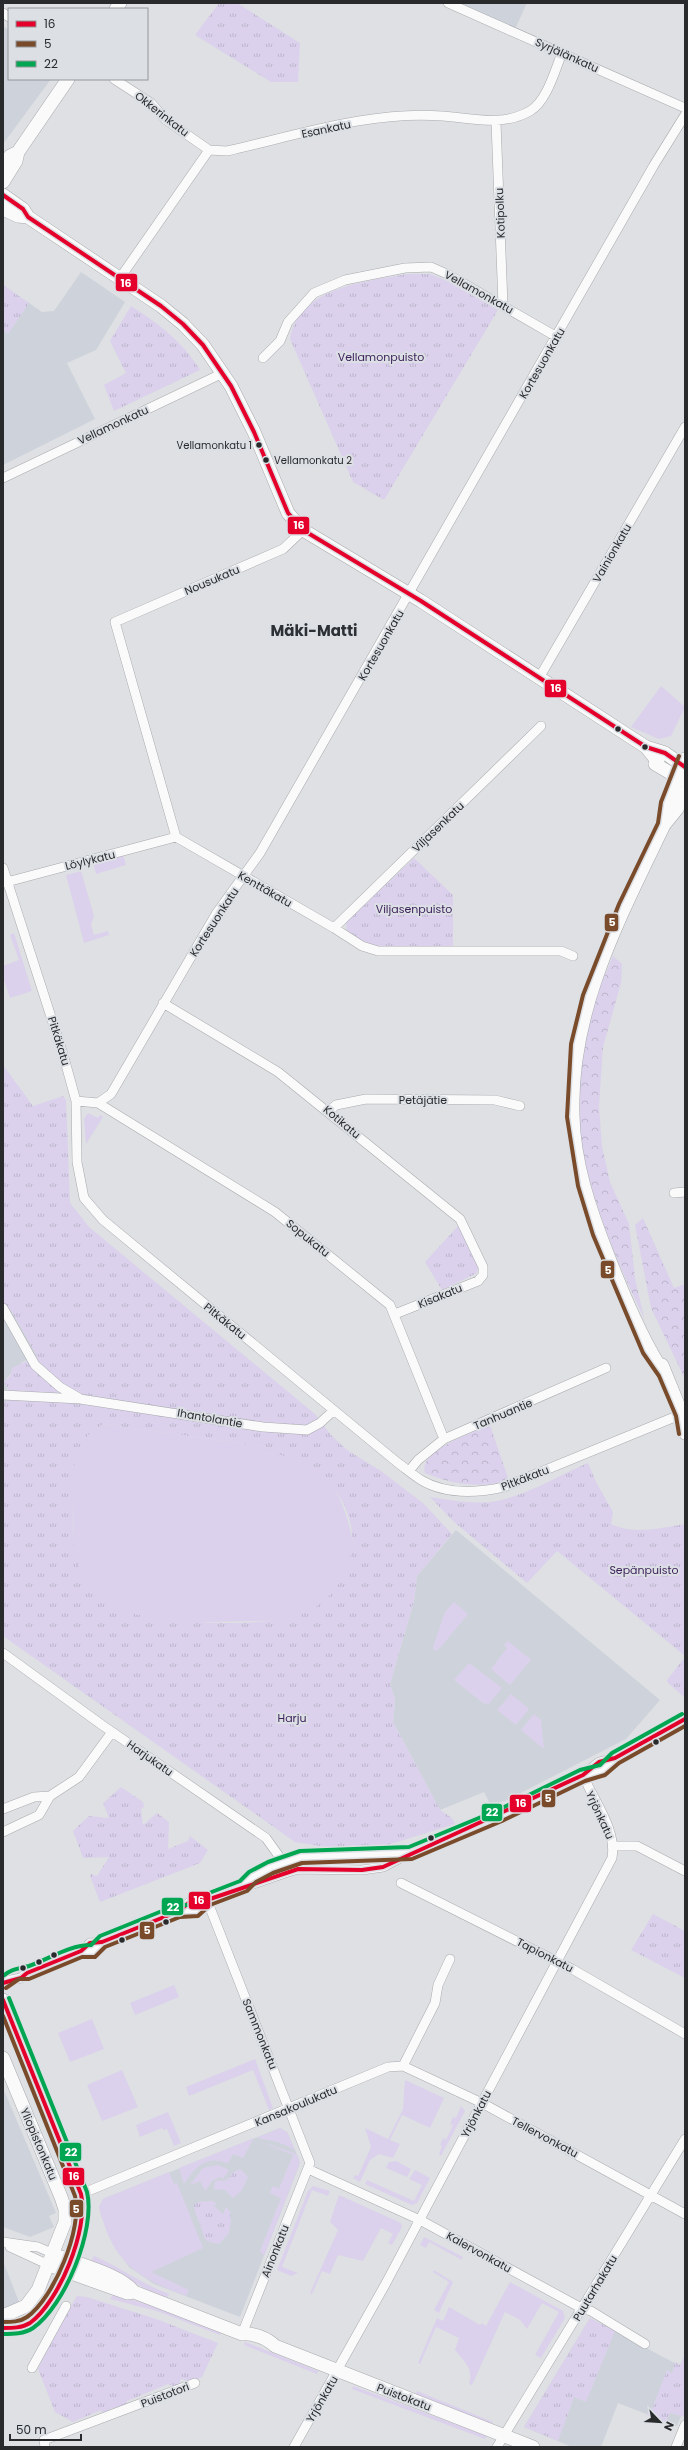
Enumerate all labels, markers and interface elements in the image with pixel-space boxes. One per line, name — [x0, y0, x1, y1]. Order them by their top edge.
legend — [8, 8, 148, 80]
text: 16 — [44, 15, 55, 32]
street label: Syrjälänkatu — [533, 34, 601, 76]
text: 5 — [44, 35, 52, 52]
text: 22 — [44, 55, 58, 72]
street label: Okkerinkatu — [132, 88, 192, 140]
street label: Esankatu — [300, 116, 352, 142]
street label: Kotipolku — [491, 188, 509, 238]
street label: Vellamonkatu — [442, 266, 516, 318]
line badge: 16 — [115, 273, 138, 292]
text: 16 — [120, 275, 132, 291]
street label: Kortesuonkatu — [515, 325, 569, 401]
park label: Vellamonpuisto — [338, 349, 424, 365]
street label: Vellamonkatu — [75, 402, 151, 448]
place label: Vellamonkatu 1 — [176, 438, 252, 453]
marker: Vellamonkatu 1 — [254, 440, 264, 450]
place label: Vellamonkatu 2 — [274, 453, 352, 468]
marker: Vellamonkatu 2 — [261, 455, 271, 465]
line badge: 16 — [287, 516, 310, 535]
text: 16 — [293, 517, 305, 533]
street label: Vainionkatu — [589, 521, 635, 585]
street label: Nousukatu — [182, 561, 242, 599]
street label: Kortesuonkatu — [354, 607, 408, 683]
district label: Mäki-Matti — [271, 620, 357, 641]
line badge: 16 — [544, 679, 567, 698]
text: 16 — [550, 680, 562, 696]
unlabelled marker — [613, 724, 623, 734]
unlabelled marker — [640, 742, 650, 752]
street label: Viljasenkatu — [408, 798, 468, 856]
street label: Löylykatu — [63, 846, 117, 874]
street label: Kenttäkatu — [235, 867, 295, 911]
street label: Kortesuonkatu — [186, 884, 242, 960]
park label: Viljasenpuisto — [376, 901, 452, 917]
line badge: 5 — [604, 913, 619, 932]
text: 5 — [608, 914, 616, 930]
street label: Pitkäkatu — [44, 1015, 74, 1067]
street label: Petäjätie — [399, 1092, 447, 1108]
street label: Kotikatu — [320, 1102, 364, 1142]
street label: Sopukatu — [283, 1215, 333, 1261]
line badge: 5 — [600, 1260, 615, 1279]
text: 5 — [604, 1262, 612, 1278]
street label: Kisakatu — [415, 1280, 465, 1312]
street label: Pitkäkatu — [200, 1299, 250, 1343]
street label: Tanhuantie — [471, 1394, 535, 1434]
street label: Ihantolantie — [176, 1404, 244, 1432]
street label: Pitkäkatu — [499, 1462, 551, 1494]
park label: Sepänpuisto — [609, 1562, 679, 1578]
park label: Harju — [278, 1710, 306, 1726]
street label: Harjukatu — [124, 1736, 176, 1780]
unlabelled marker — [651, 1737, 661, 1747]
street label: Yrjönkatu — [582, 1788, 618, 1842]
line badge: 5 — [541, 1789, 556, 1808]
text: 5 — [544, 1790, 552, 1806]
line badge: 16 — [509, 1794, 532, 1813]
text: 16 — [515, 1795, 527, 1811]
line badge: 22 — [481, 1803, 503, 1822]
text: 22 — [486, 1804, 498, 1820]
unlabelled marker — [426, 1833, 436, 1843]
line badge: 16 — [188, 1891, 211, 1910]
text: 16 — [193, 1892, 205, 1908]
line badge: 22 — [161, 1897, 184, 1916]
text: 22 — [167, 1899, 179, 1915]
unlabelled marker — [161, 1917, 171, 1927]
line badge: 5 — [139, 1921, 155, 1940]
text: 5 — [143, 1922, 151, 1938]
street label: Tapionkatu — [514, 1934, 576, 1976]
unlabelled marker — [117, 1935, 127, 1945]
unlabelled marker — [49, 1950, 59, 1960]
unlabelled marker — [34, 1957, 44, 1967]
unlabelled marker — [18, 1963, 28, 1973]
street label: Sammonkatu — [239, 1996, 281, 2072]
street label: Kansakoulukatu — [252, 2081, 340, 2131]
street label: Yrjönkatu — [457, 2088, 495, 2140]
street label: Yliopistonkatu — [17, 2105, 61, 2183]
street label: Tellervonkatu — [509, 2113, 581, 2161]
line badge: 22 — [59, 2142, 82, 2162]
text: 22 — [65, 2144, 77, 2160]
line badge: 16 — [62, 2167, 85, 2186]
text: 16 — [68, 2168, 80, 2184]
line badge: 5 — [69, 2199, 84, 2218]
text: 5 — [72, 2201, 80, 2217]
street label: Ainonkatu — [257, 2222, 293, 2280]
street label: Kalervonkatu — [444, 2228, 514, 2276]
street label: Puutarhakatu — [569, 2252, 621, 2324]
street label: Yrjönkatu — [302, 2373, 342, 2425]
street label: Puistotori — [138, 2378, 192, 2412]
street label: Puistokatu — [375, 2379, 433, 2415]
north arrow — [640, 2402, 680, 2442]
scale bar — [10, 2416, 81, 2442]
text: N — [660, 2419, 678, 2433]
text: 50 m — [16, 2421, 47, 2438]

